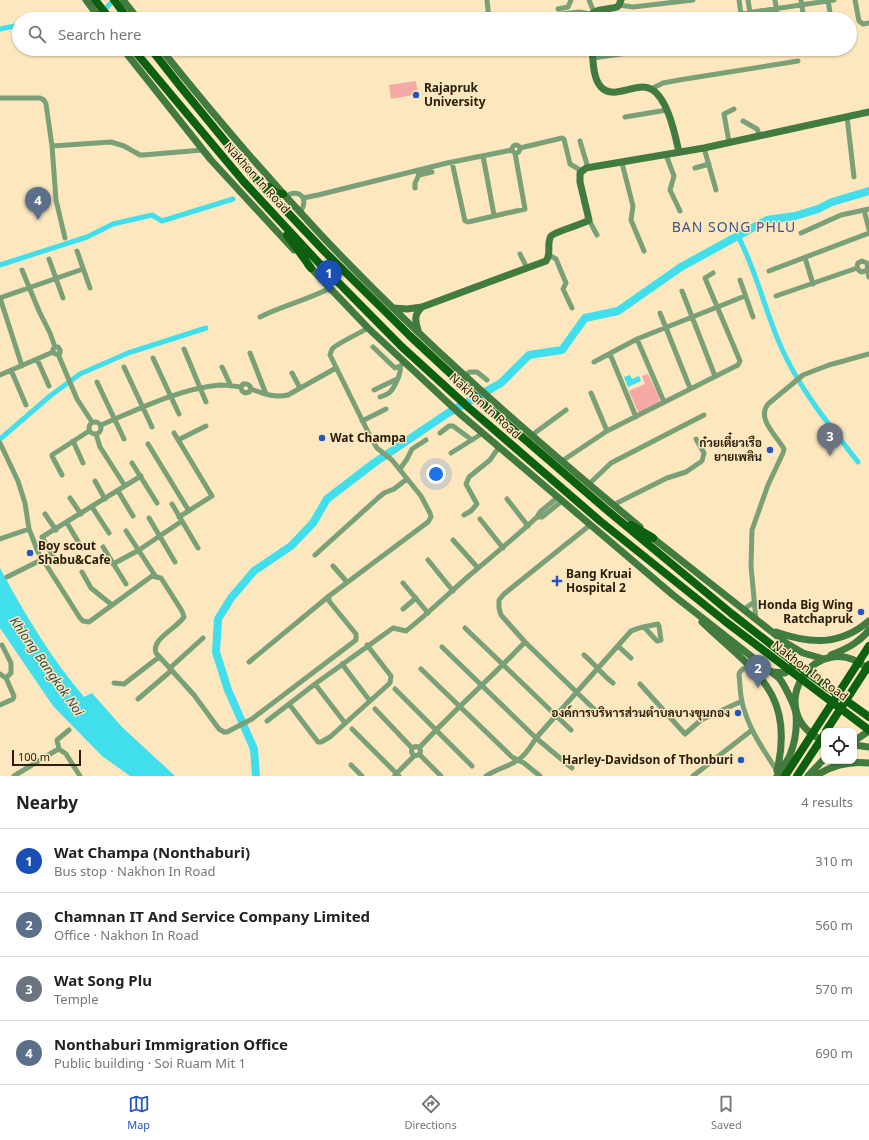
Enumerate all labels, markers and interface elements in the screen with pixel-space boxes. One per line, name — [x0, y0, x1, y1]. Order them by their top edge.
search box — [12, 12, 857, 56]
icon: search — [26, 23, 48, 45]
text: Search here — [58, 24, 141, 44]
place label: Rajapruk University — [424, 79, 486, 110]
marker: Rajapruk University — [411, 90, 421, 100]
street label: Nakhon In Road — [221, 138, 294, 217]
pin: 4 — [25, 187, 51, 220]
district label: BAN SONG PHLU — [672, 217, 796, 236]
pin: 1 — [316, 260, 342, 293]
street label: Nakhon In Road — [446, 369, 525, 442]
pin: 3 — [817, 423, 843, 456]
place label: Wat Champa — [330, 429, 406, 446]
place label: ก๋วยเตี๋ยวเรือ ยายเพลิน — [699, 432, 762, 465]
marker: Wat Champa — [317, 433, 327, 443]
marker: ก๋วยเตี๋ยวเรือ ยายเพลิน — [765, 445, 775, 455]
your location — [426, 464, 446, 484]
place label: Boy scout Shabu&Cafe — [38, 537, 111, 568]
marker: Boy scout Shabu&Cafe — [25, 548, 35, 558]
place label: Bang Kruai Hospital 2 — [566, 565, 632, 596]
marker: Bang Kruai Hospital 2 — [551, 575, 563, 587]
place label: Honda Big Wing Ratchapruk — [758, 596, 854, 627]
marker: Honda Big Wing Ratchapruk — [856, 607, 866, 617]
water label: Khlong Bangkok Noi — [6, 613, 88, 720]
street label: Nakhon In Road — [769, 636, 852, 705]
pin: 2 — [745, 655, 771, 688]
place label: องค์การบริหารส่วนตำบลบางขุนกอง — [551, 704, 730, 721]
marker: องค์การบริหารส่วนตำบลบางขุนกอง — [733, 708, 743, 718]
map controls — [821, 728, 857, 764]
button: locate — [821, 728, 857, 764]
scale bar — [12, 748, 81, 767]
text: 100 m — [18, 749, 50, 764]
place label: Harley-Davidson of Thonburi — [562, 751, 733, 768]
marker: Harley-Davidson of Thonburi — [736, 755, 746, 765]
text: Nearby — [16, 791, 78, 814]
text: 4 results — [801, 793, 853, 811]
text: Wat Champa (Nonthaburi) — [54, 842, 250, 862]
text: 1 — [25, 852, 33, 870]
text: 310 m — [815, 852, 853, 870]
text: Bus stop · Nakhon In Road — [54, 862, 216, 880]
text: Chamnan IT And Service Company Limited — [54, 906, 370, 926]
text: 2 — [25, 916, 33, 934]
text: 560 m — [815, 916, 853, 934]
text: Office · Nakhon In Road — [54, 926, 199, 944]
text: Wat Song Plu — [54, 970, 152, 990]
text: 3 — [25, 980, 33, 998]
text: 570 m — [815, 980, 853, 998]
text: Temple — [54, 990, 99, 1008]
text: Nonthaburi Immigration Office — [54, 1034, 288, 1054]
text: 4 — [25, 1044, 33, 1062]
text: 690 m — [815, 1044, 853, 1062]
text: Public building · Soi Ruam Mit 1 — [54, 1054, 246, 1072]
tab: Map — [127, 1093, 150, 1132]
tab: Directions — [404, 1093, 457, 1132]
tab: Saved — [711, 1093, 742, 1132]

